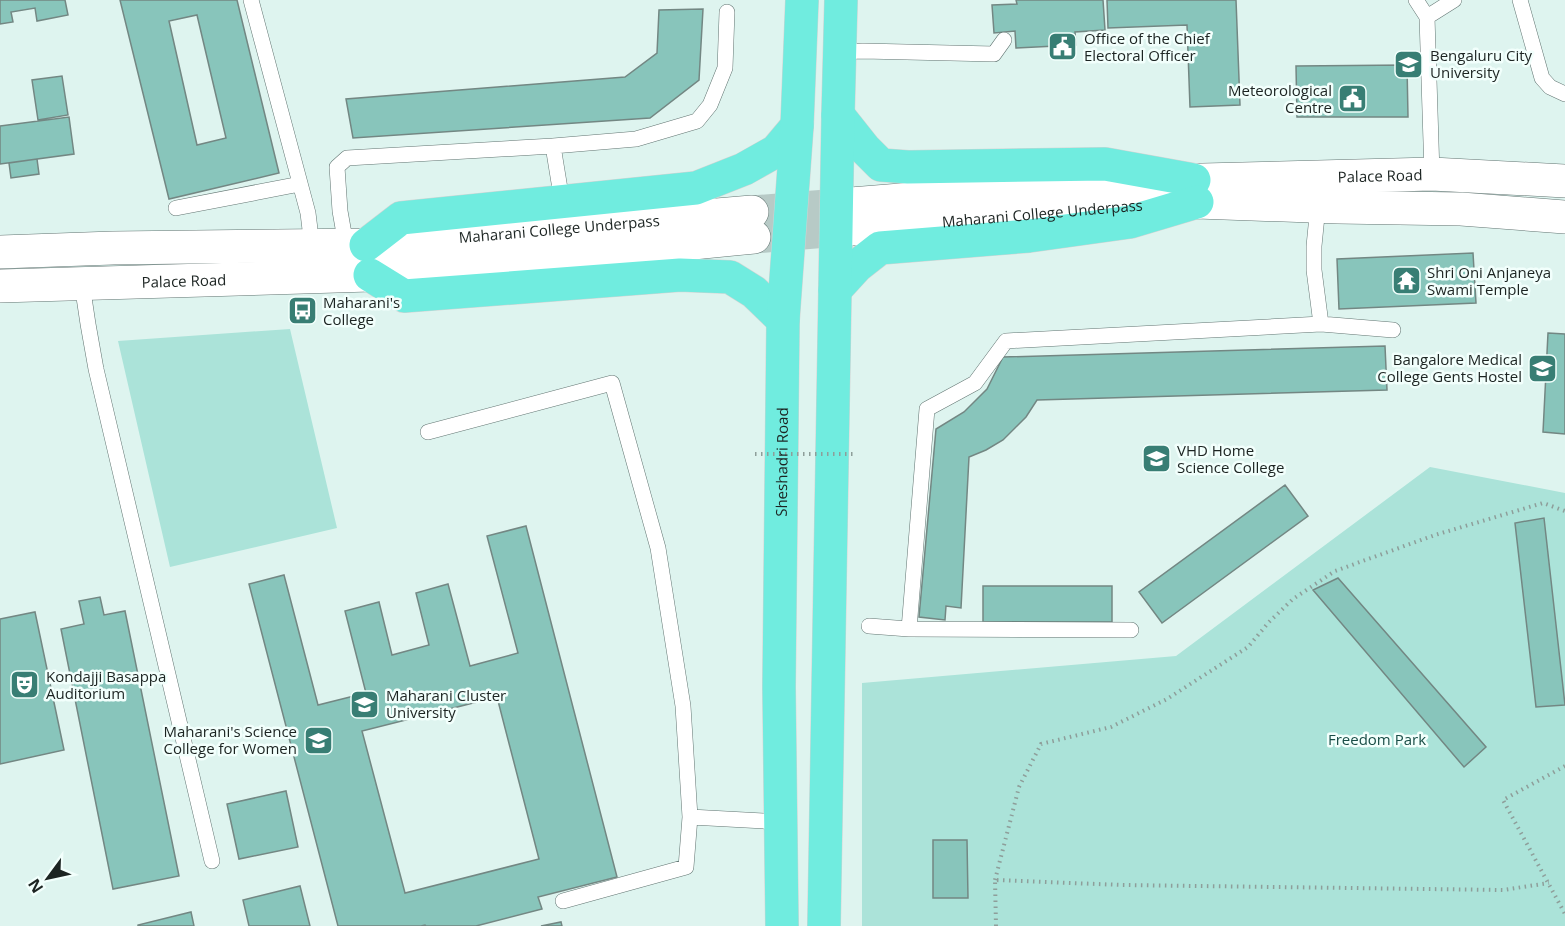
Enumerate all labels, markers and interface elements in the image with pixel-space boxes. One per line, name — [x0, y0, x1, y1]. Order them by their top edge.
place label: Office of the Chief Electoral Officer — [1084, 28, 1211, 65]
public building icon: Office of the Chief Electoral Officer — [1047, 31, 1079, 63]
place label: Bengaluru City University — [1430, 45, 1533, 82]
school or university icon: Bengaluru City University — [1393, 48, 1425, 80]
place label: Meteorological Centre — [1228, 80, 1332, 117]
public building icon: Meteorological Centre — [1337, 83, 1369, 115]
street label: Palace Road — [1337, 164, 1423, 186]
street label: Maharani College Underpass — [941, 195, 1143, 231]
street label: Maharani College Underpass — [458, 210, 660, 247]
place label: Shri Oni Anjaneya Swami Temple — [1427, 262, 1551, 299]
temple icon: Shri Oni Anjaneya Swami Temple — [1390, 265, 1422, 297]
street label: Palace Road — [141, 269, 227, 292]
place label: Maharani's College — [323, 292, 400, 329]
bus stop icon: Maharani's College — [286, 295, 318, 327]
place label: Bangalore Medical College Gents Hostel — [1377, 349, 1522, 386]
school or university icon: Bangalore Medical College Gents Hostel — [1527, 352, 1559, 384]
street label: Sheshadri Road — [771, 407, 792, 517]
place label: VHD Home Science College — [1177, 440, 1284, 477]
school or university icon: VHD Home Science College — [1140, 443, 1172, 475]
place label: Kondajji Basappa Auditorium — [46, 666, 166, 703]
theatre icon: Kondajji Basappa Auditorium — [9, 669, 41, 701]
place label: Maharani Cluster University — [386, 685, 506, 722]
school or university icon: Maharani Cluster University — [349, 688, 381, 720]
place label: Maharani's Science College for Women — [163, 721, 297, 758]
school or university icon: Maharani's Science College for Women — [302, 724, 334, 756]
park label: Freedom Park — [1328, 729, 1426, 749]
north arrow — [18, 848, 78, 908]
text: N — [23, 875, 48, 898]

